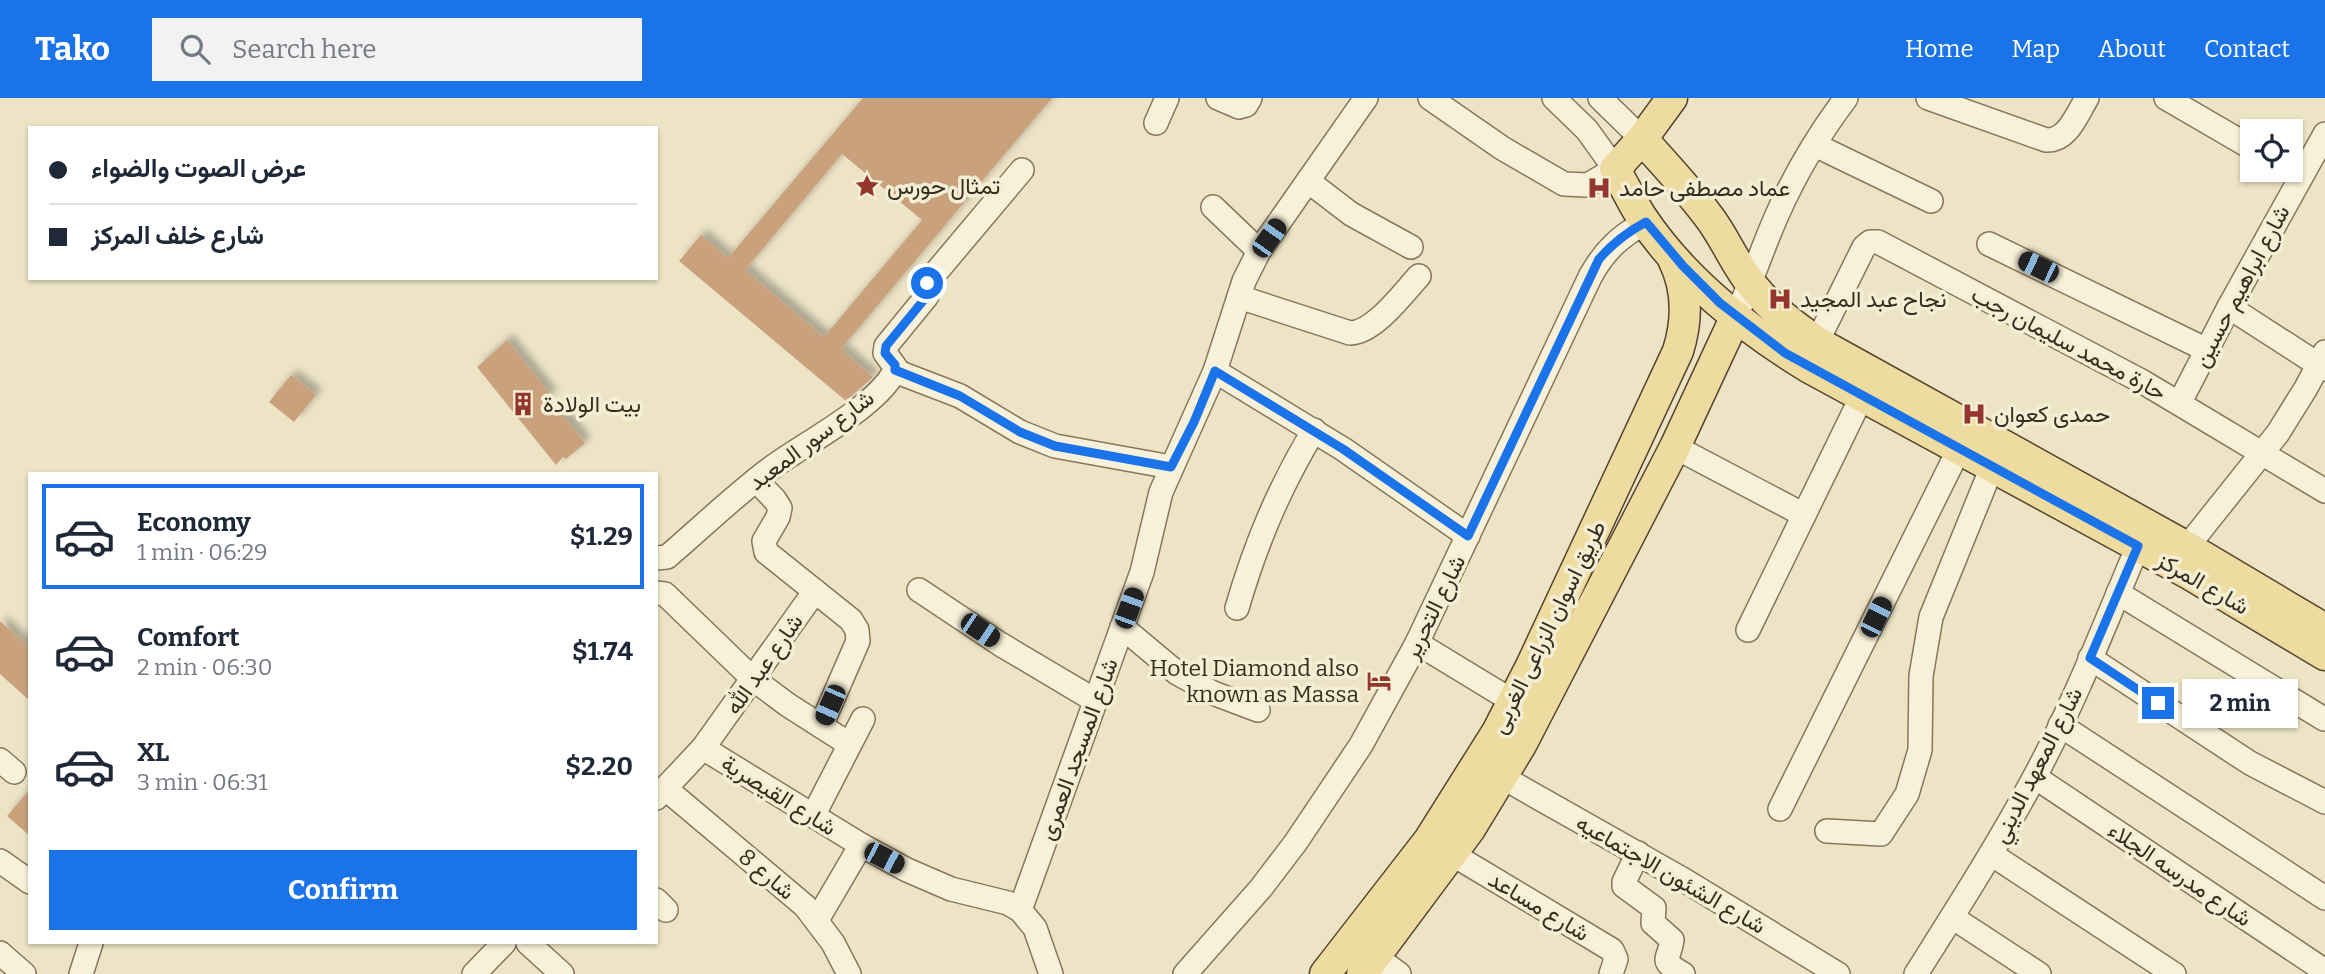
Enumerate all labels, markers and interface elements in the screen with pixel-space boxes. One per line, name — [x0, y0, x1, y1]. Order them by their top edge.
search box — [152, 18, 642, 81]
text: Tako — [35, 29, 110, 69]
icon: search — [176, 30, 214, 68]
text: Search here — [232, 34, 376, 65]
text: Home — [1905, 35, 1974, 63]
text: Map — [2012, 35, 2060, 63]
text: About — [2098, 35, 2166, 63]
text: Contact — [2204, 35, 2290, 63]
map controls — [2240, 119, 2303, 182]
button: locate — [2240, 119, 2303, 182]
text: عرض الصوت والضواء — [91, 153, 306, 184]
place icon: تمثال حورس — [853, 172, 881, 200]
place label: تمثال حورس — [887, 172, 1000, 201]
hospital icon: عماد مصطفى حامد — [1585, 174, 1613, 202]
place label: عماد مصطفى حامد — [1619, 174, 1790, 202]
street label: شارع ابراهيم حسين — [2186, 200, 2297, 373]
car — [1249, 215, 1290, 261]
text: شارع خلف المركز — [91, 220, 264, 251]
car — [2015, 248, 2062, 286]
route start — [911, 267, 943, 299]
street label: حارة محمد سليمان رجب — [1966, 280, 2171, 407]
hospital icon: نجاح عبد المجيد — [1766, 285, 1794, 313]
place label: نجاح عبد المجيد — [1800, 285, 1946, 315]
street label: شارع سور المعبد — [743, 384, 881, 498]
building icon: بيت الولادة — [509, 390, 537, 418]
place label: بيت الولادة — [543, 390, 641, 419]
hospital icon: حمدى كعوان — [1960, 400, 1988, 428]
place label: حمدى كعوان — [1994, 400, 2110, 429]
icon: car — [53, 505, 116, 568]
text: Economy — [137, 507, 251, 538]
street label: طريق اسوان الزراعى الغربى — [1484, 516, 1613, 739]
text: $1.29 — [570, 521, 633, 552]
text: 1 min · 06:29 — [137, 538, 267, 566]
street label: شارع المركز — [2150, 545, 2254, 622]
street label: شارع التحرير — [1396, 550, 1473, 665]
car — [1112, 585, 1147, 631]
car — [1858, 594, 1895, 640]
street label: شارع عبد الله — [719, 608, 811, 721]
car — [957, 610, 1004, 650]
icon: car — [53, 620, 116, 683]
text: Comfort — [137, 622, 240, 653]
text: $1.74 — [572, 636, 633, 667]
text: 2 min · 06:30 — [137, 653, 272, 681]
street label: شارع المسجد العمرى — [1032, 654, 1126, 844]
place label: Hotel Diamond also known as Massa — [1149, 654, 1359, 708]
hotel icon: Hotel Diamond also known as Massa — [1365, 667, 1393, 695]
callout: 2 min — [2182, 678, 2298, 728]
car — [812, 682, 849, 728]
street label: شارع المعهد الديني — [1986, 682, 2093, 850]
route end — [2142, 687, 2174, 719]
text: 2 min — [2209, 689, 2271, 717]
icon: car — [53, 735, 116, 798]
text: XL — [137, 737, 169, 768]
street label: شارع القيصرية — [715, 749, 842, 843]
text: $2.20 — [565, 751, 633, 782]
text: 3 min · 06:31 — [137, 768, 268, 796]
street label: شارع الشئون الاجتماعيه — [1570, 808, 1771, 941]
street label: شارع مدرسه الجلاء — [2102, 816, 2257, 934]
car — [861, 839, 908, 877]
street label: شارع 8 — [732, 842, 801, 907]
button: Confirm — [49, 850, 637, 930]
street label: شارع مساعد — [1482, 865, 1595, 949]

